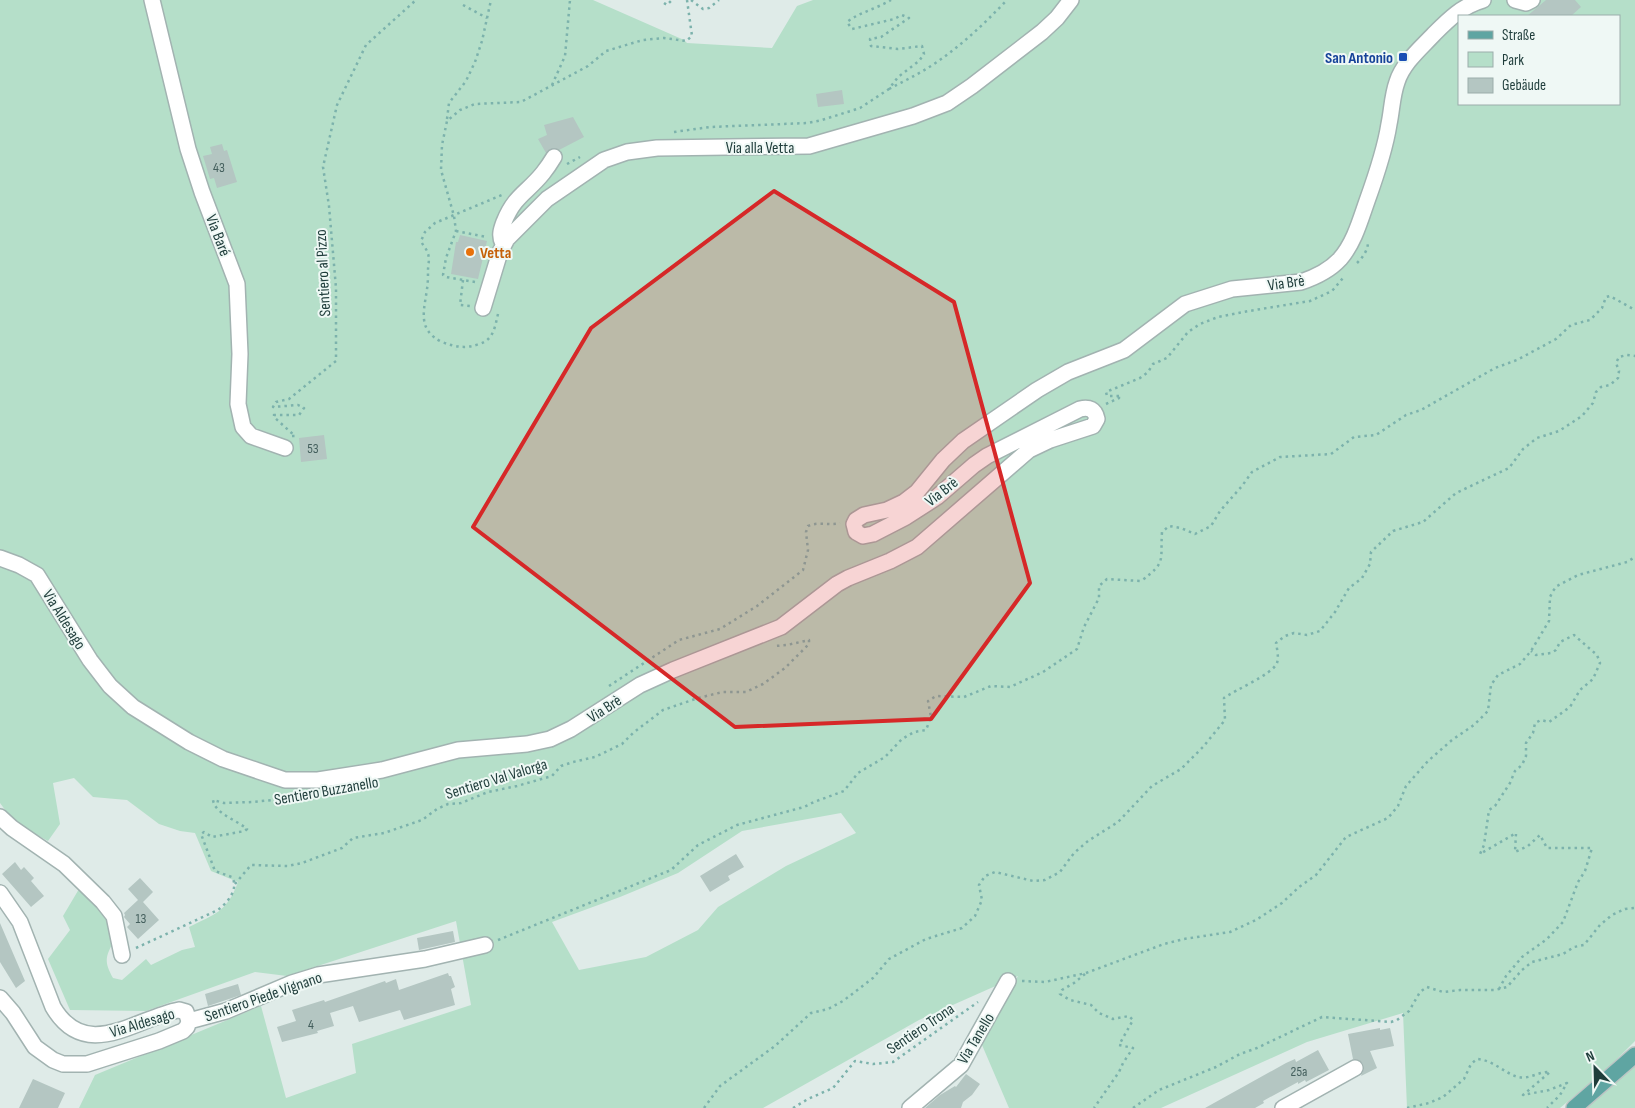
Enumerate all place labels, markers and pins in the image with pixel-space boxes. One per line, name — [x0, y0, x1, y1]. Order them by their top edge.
place label: San Antonio — [1325, 49, 1393, 68]
marker: San Antonio — [1397, 51, 1409, 63]
place label: Vetta — [480, 244, 511, 263]
marker: Vetta — [464, 246, 476, 258]

